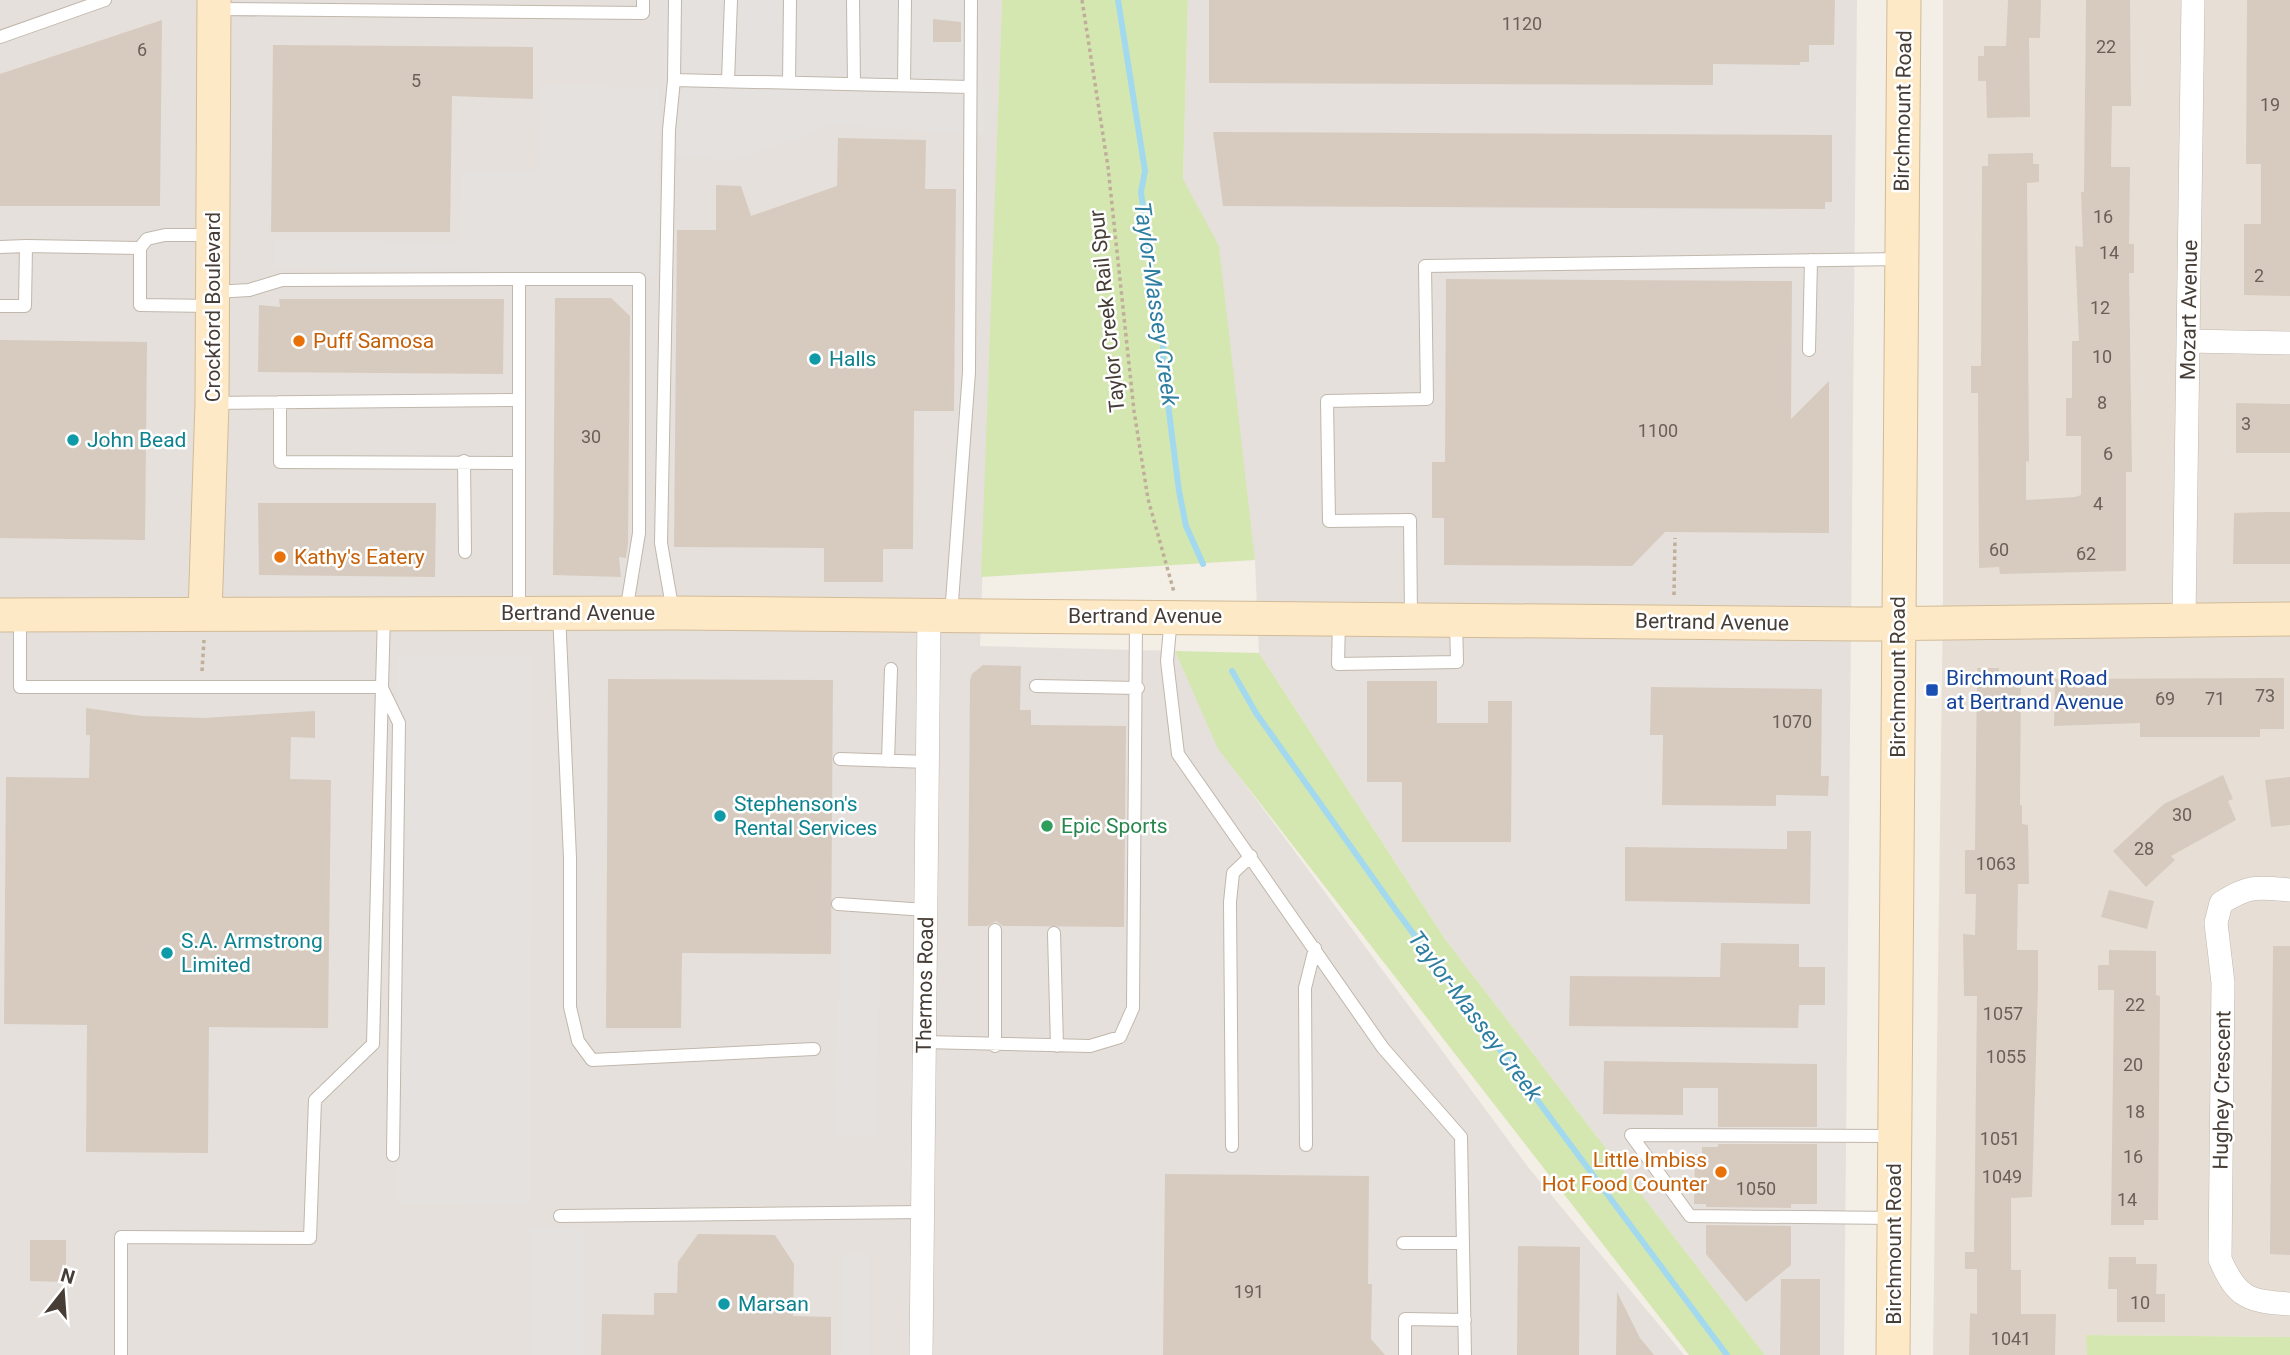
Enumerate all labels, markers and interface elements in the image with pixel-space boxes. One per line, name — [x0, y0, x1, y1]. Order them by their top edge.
house number: 1120 — [1502, 13, 1542, 34]
street label: Birchmount Road — [1890, 30, 1916, 192]
house number: 22 — [2096, 36, 2116, 57]
house number: 6 — [137, 39, 147, 60]
house number: 5 — [411, 70, 421, 91]
house number: 19 — [2260, 94, 2280, 115]
water label: Taylor-Massey Creek — [1128, 200, 1184, 408]
house number: 16 — [2093, 206, 2113, 227]
street label: Taylor Creek Rail Spur — [1084, 209, 1130, 413]
street label: Crockford Boulevard — [201, 212, 225, 402]
street label: Mozart Avenue — [2176, 240, 2202, 380]
house number: 14 — [2099, 242, 2119, 263]
house number: 2 — [2254, 265, 2264, 286]
house number: 12 — [2090, 297, 2110, 318]
place label: Puff Samosa — [313, 329, 434, 353]
marker: Puff Samosa — [291, 333, 307, 349]
house number: 10 — [2092, 346, 2112, 367]
place label: Halls — [829, 347, 876, 371]
marker: Halls — [807, 351, 823, 367]
house number: 8 — [2097, 392, 2107, 413]
house number: 3 — [2241, 413, 2251, 434]
house number: 1100 — [1638, 420, 1678, 441]
house number: 30 — [581, 426, 601, 447]
place label: John Bead — [87, 428, 186, 452]
marker: John Bead — [65, 432, 81, 448]
house number: 6 — [2103, 443, 2113, 464]
house number: 4 — [2093, 493, 2103, 514]
house number: 60 — [1989, 539, 2009, 560]
house number: 62 — [2076, 543, 2096, 564]
place label: Kathy's Eatery — [294, 545, 425, 569]
marker: Kathy's Eatery — [272, 549, 288, 565]
street label: Birchmount Road — [1886, 596, 1910, 758]
street label: Bertrand Avenue — [501, 601, 655, 625]
street label: Bertrand Avenue — [1068, 604, 1222, 628]
street label: Bertrand Avenue — [1635, 609, 1789, 635]
place label: Birchmount Road at Bertrand Avenue — [1946, 666, 2124, 714]
marker: Birchmount Road at Bertrand Avenue — [1924, 682, 1940, 698]
house number: 73 — [2255, 685, 2275, 706]
house number: 69 — [2155, 688, 2175, 709]
house number: 71 — [2205, 688, 2225, 709]
house number: 1070 — [1772, 711, 1812, 732]
place label: Stephenson's Rental Services — [734, 792, 877, 840]
house number: 30 — [2172, 804, 2192, 825]
marker: Stephenson's Rental Services — [712, 808, 728, 824]
place label: Epic Sports — [1061, 814, 1168, 838]
marker: Epic Sports — [1039, 818, 1055, 834]
house number: 28 — [2134, 838, 2154, 859]
house number: 1063 — [1976, 853, 2016, 874]
street label: Thermos Road — [912, 916, 938, 1054]
water label: Taylor-Massey Creek — [1402, 926, 1548, 1107]
place label: S.A. Armstrong Limited — [181, 929, 323, 977]
marker: S.A. Armstrong Limited — [159, 945, 175, 961]
house number: 22 — [2125, 994, 2145, 1015]
house number: 1057 — [1983, 1003, 2023, 1024]
street label: Hughey Crescent — [2209, 1010, 2235, 1170]
house number: 1055 — [1986, 1046, 2026, 1067]
house number: 20 — [2123, 1054, 2143, 1075]
house number: 18 — [2125, 1101, 2145, 1122]
house number: 1051 — [1980, 1128, 2020, 1149]
house number: 16 — [2123, 1146, 2143, 1167]
place label: Little Imbiss Hot Food Counter — [1542, 1148, 1707, 1196]
street label: Birchmount Road — [1882, 1163, 1906, 1325]
marker: Little Imbiss Hot Food Counter — [1713, 1164, 1729, 1180]
house number: 1049 — [1982, 1166, 2022, 1187]
house number: 1050 — [1736, 1178, 1776, 1199]
house number: 14 — [2117, 1189, 2137, 1210]
north arrow — [28, 1257, 98, 1327]
text: N — [58, 1263, 78, 1289]
house number: 191 — [1234, 1281, 1264, 1302]
place label: Marsan — [738, 1292, 809, 1316]
house number: 10 — [2130, 1292, 2150, 1313]
marker: Marsan — [716, 1296, 732, 1312]
house number: 1041 — [1991, 1328, 2031, 1349]

